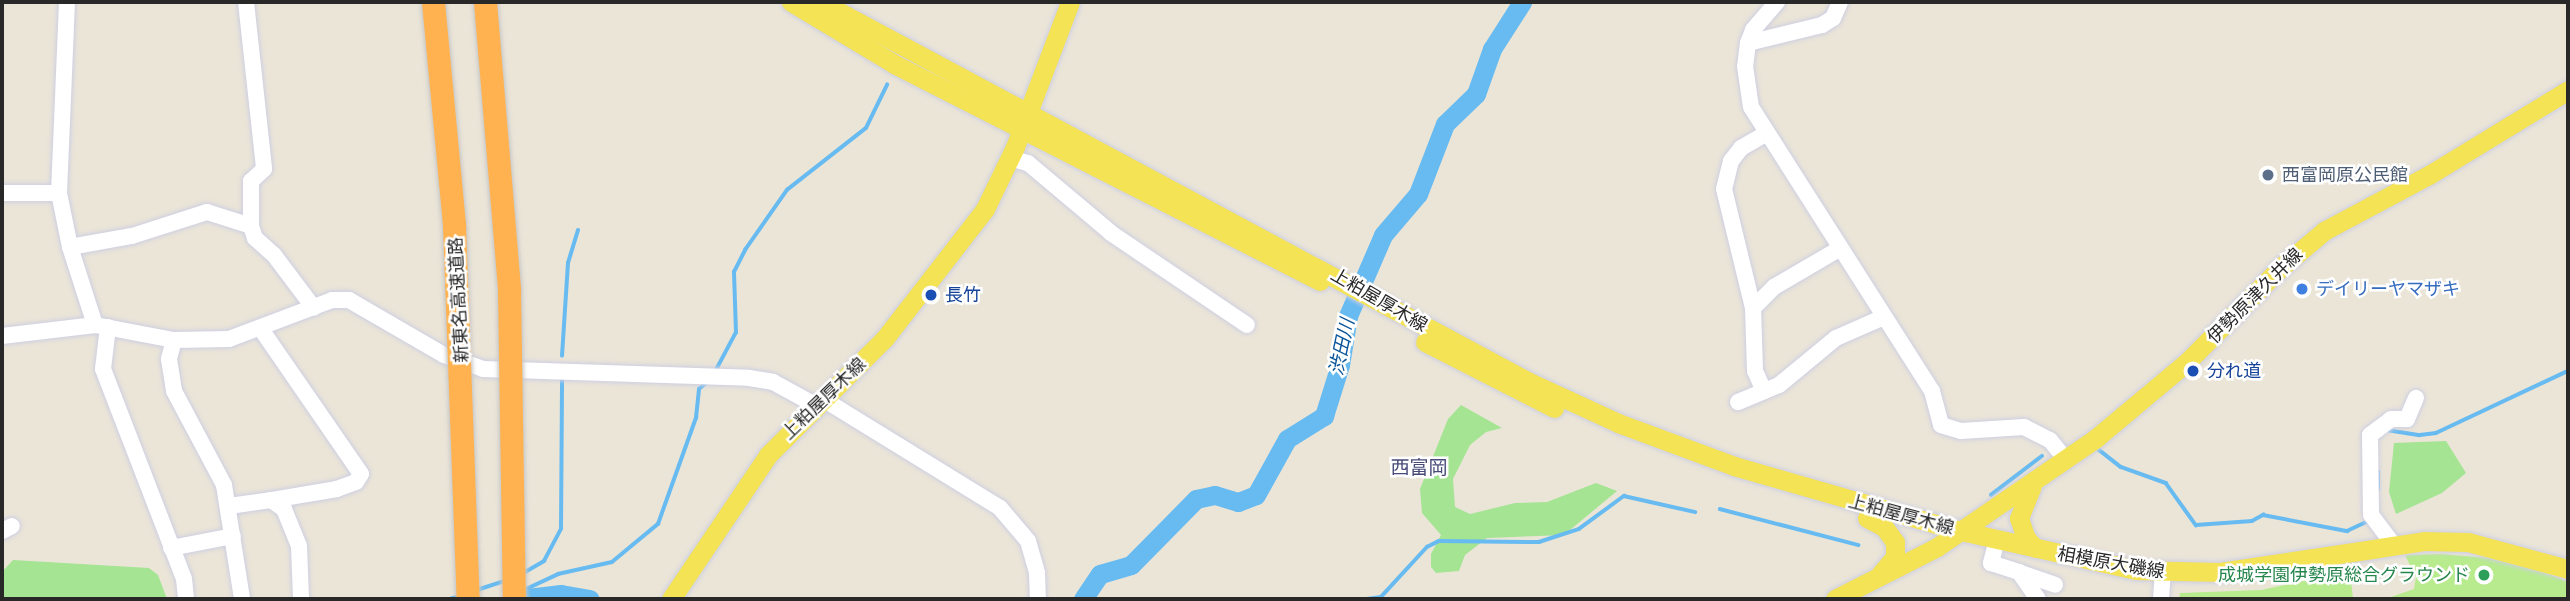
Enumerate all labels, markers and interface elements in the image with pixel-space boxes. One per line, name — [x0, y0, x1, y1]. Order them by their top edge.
place label: 西富岡原公民館 — [2282, 164, 2408, 186]
marker: 西富岡原公民館 — [2260, 167, 2276, 183]
street label: 新東名高速道路 — [445, 237, 473, 363]
street label: 伊勢原津久井線 — [2203, 244, 2307, 348]
street label: 上粕屋厚木線 — [1327, 264, 1431, 336]
place label: デイリーヤマザキ — [2316, 278, 2460, 300]
marker: デイリーヤマザキ — [2294, 281, 2310, 297]
place label: 長竹 — [945, 284, 981, 306]
marker: 長竹 — [923, 287, 939, 303]
water label: 渋田川 — [1325, 317, 1359, 377]
street label: 上粕屋厚木線 — [778, 354, 870, 444]
place label: 分れ道 — [2207, 360, 2261, 382]
marker: 分れ道 — [2185, 363, 2201, 379]
district label: 西富岡 — [1391, 457, 1447, 479]
street label: 上粕屋厚木線 — [1846, 491, 1956, 539]
street label: 相模原大磯線 — [2056, 543, 2166, 583]
place label: 成城学園伊勢原総合グラウンド — [2218, 564, 2470, 586]
marker: 成城学園伊勢原総合グラウンド — [2476, 567, 2492, 583]

